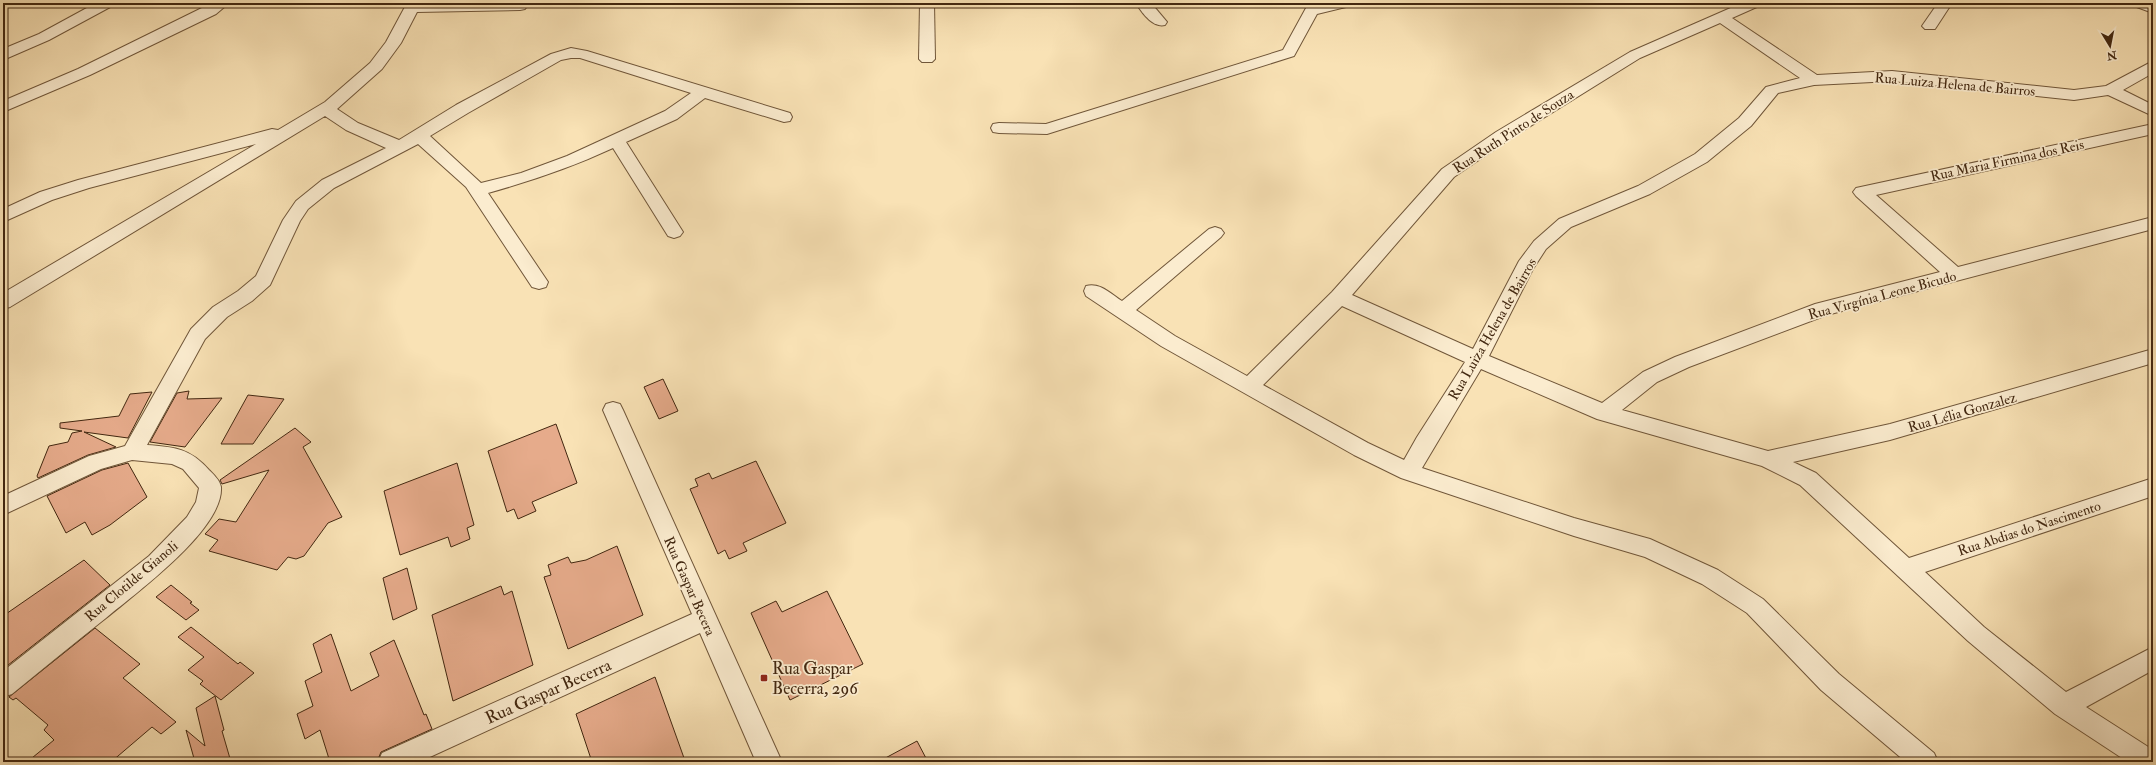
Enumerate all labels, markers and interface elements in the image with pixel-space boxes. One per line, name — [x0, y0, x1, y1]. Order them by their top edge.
north arrow — [2090, 26, 2130, 66]
text: N — [2105, 48, 2119, 63]
street label: Rua Luiza Helena de Bairros — [1874, 69, 2036, 100]
street label: Rua Ruth Pinto de Souza — [1450, 86, 1577, 177]
street label: Rua Maria Firmina dos Reis — [1929, 136, 2086, 185]
street label: Rua Luiza Helena de Bairros — [1445, 255, 1540, 403]
street label: Rua Virgínia Leone Bicudo — [1806, 267, 1958, 323]
street label: Rua Lélia Gonzalez — [1906, 389, 2019, 436]
street label: Rua Abdias do Nascimento — [1955, 497, 2103, 560]
street label: Rua Gaspar Becera — [659, 534, 719, 639]
street label: Rua Clotilde Gianoli — [81, 537, 182, 625]
street label: Rua Gaspar Becerra — [482, 654, 616, 730]
place label: Rua Gaspar Becerra, 296 — [772, 658, 859, 699]
marker: Rua Gaspar Becerra, 296 — [759, 673, 769, 683]

